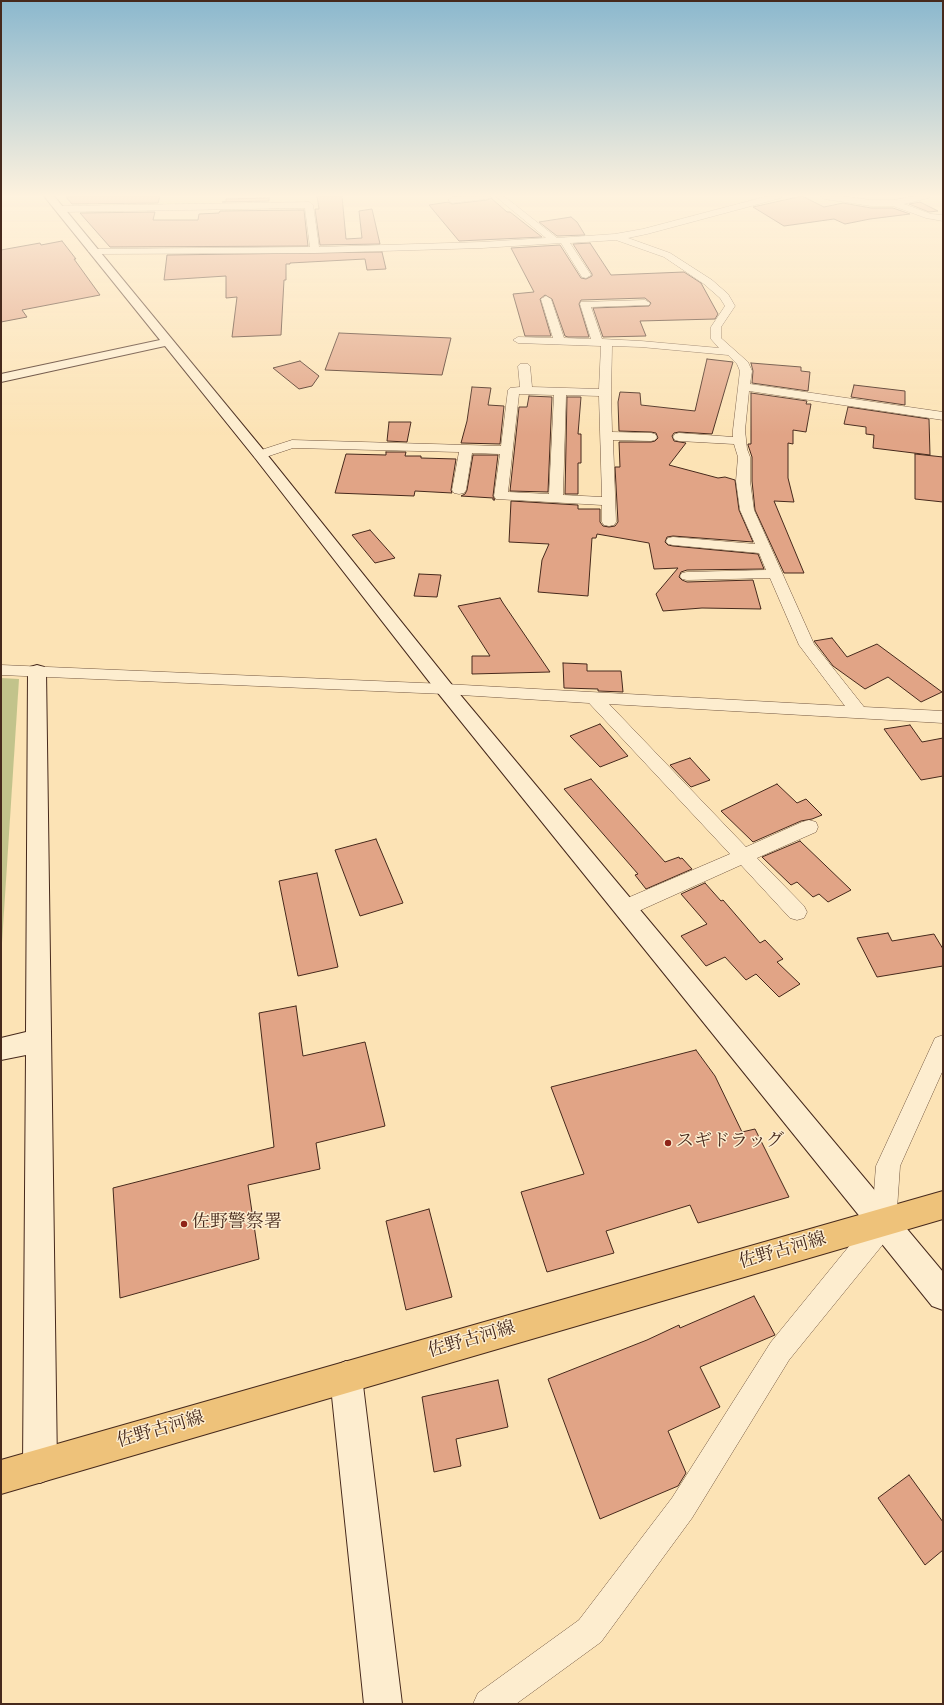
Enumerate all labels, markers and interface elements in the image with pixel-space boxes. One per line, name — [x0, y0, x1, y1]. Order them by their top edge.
place label: スギドラッグ — [676, 1132, 784, 1154]
marker: スギドラッグ — [663, 1138, 673, 1148]
place label: 佐野警察署 — [192, 1213, 282, 1235]
marker: 佐野警察署 — [179, 1219, 189, 1229]
street label: 佐野古河線 — [737, 1229, 829, 1275]
street label: 佐野古河線 — [426, 1318, 518, 1364]
street label: 佐野古河線 — [115, 1408, 207, 1454]

